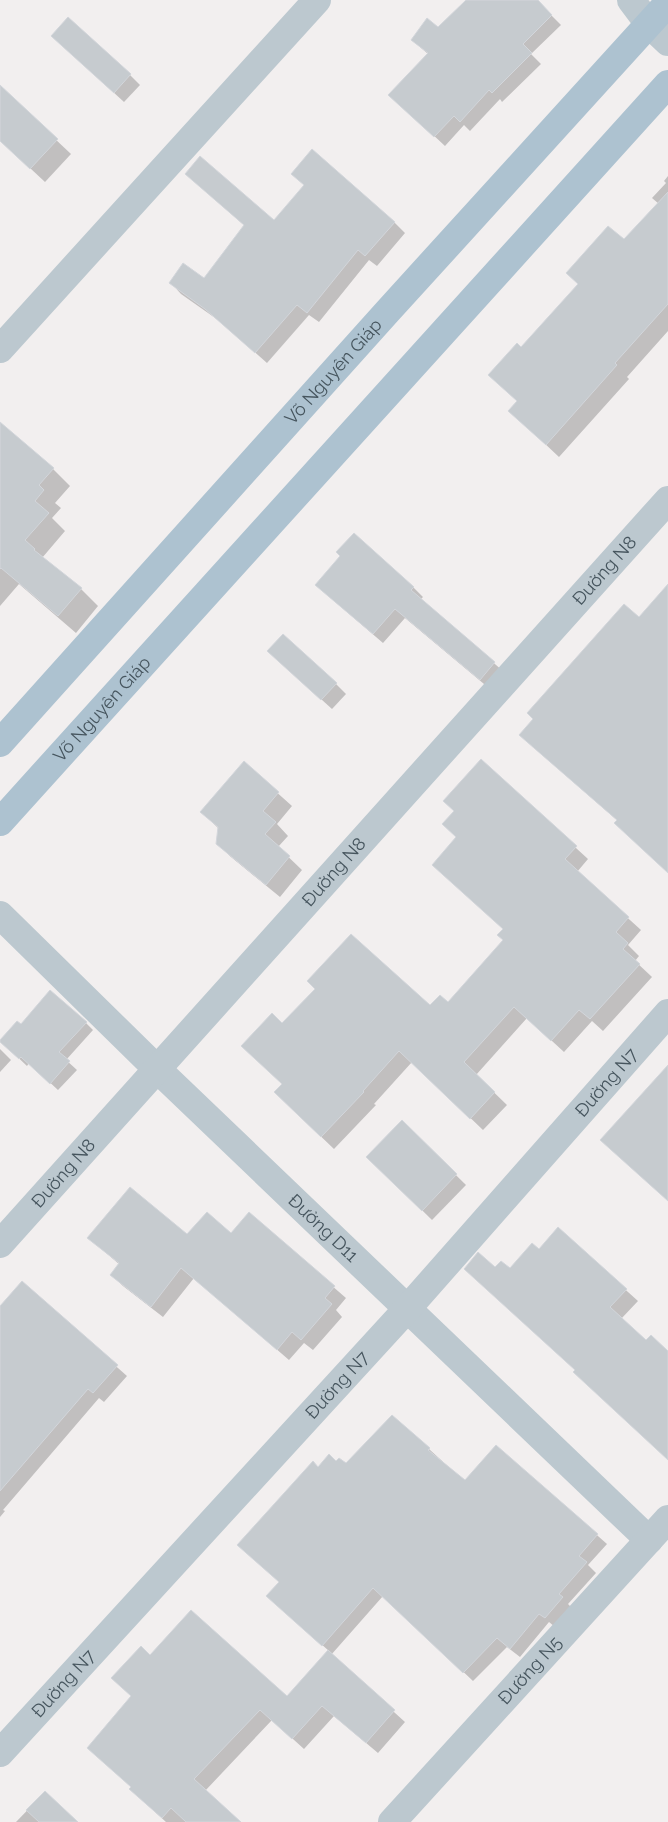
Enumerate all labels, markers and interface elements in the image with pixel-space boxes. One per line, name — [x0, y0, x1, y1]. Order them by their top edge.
street label: Võ Nguyên Giáp — [280, 314, 386, 429]
street label: Đường N8 — [568, 532, 641, 609]
street label: Võ Nguyên Giáp — [49, 652, 155, 766]
street label: Đường N8 — [297, 833, 370, 910]
street label: Đường N7 — [570, 1044, 642, 1121]
street label: Đường N8 — [27, 1134, 99, 1212]
street label: Đường D11 — [284, 1189, 363, 1266]
street label: Đường N7 — [301, 1346, 373, 1423]
street label: Đường N5 — [494, 1632, 566, 1708]
street label: Đường N7 — [27, 1645, 100, 1721]

